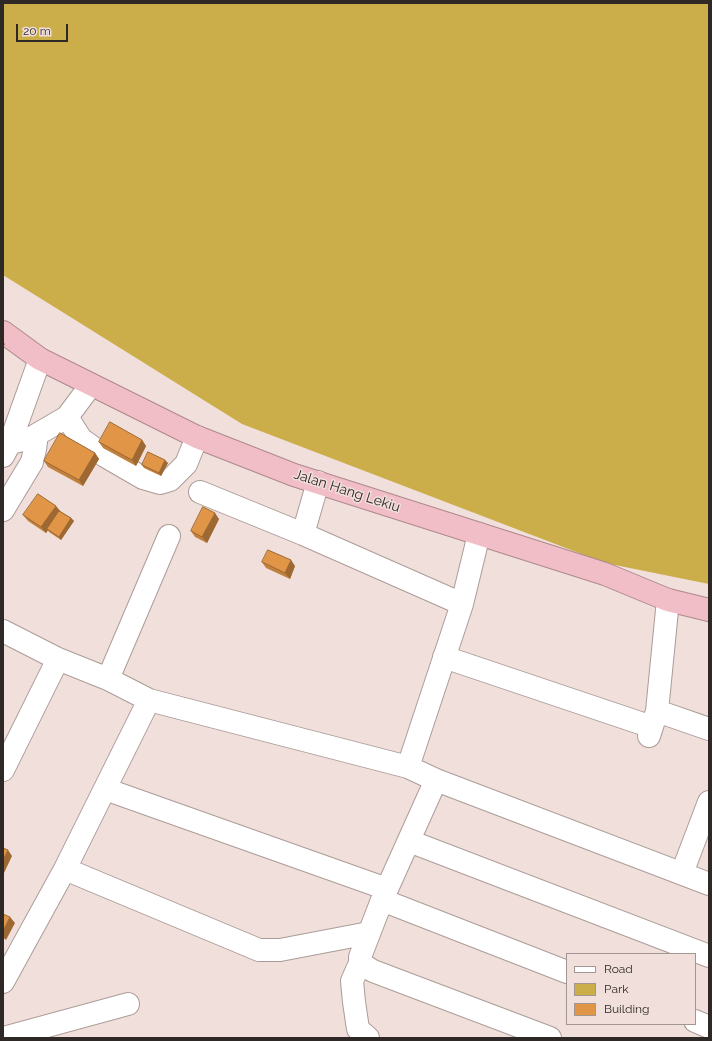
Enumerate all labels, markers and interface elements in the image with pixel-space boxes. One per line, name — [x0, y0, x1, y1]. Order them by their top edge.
scale bar — [18, 16, 70, 42]
text: 20 m — [23, 24, 51, 38]
street label: Jalan Hang Lekiu — [292, 466, 402, 516]
legend — [566, 953, 696, 1025]
text: Road — [604, 962, 633, 976]
text: Park — [604, 982, 629, 996]
text: Building — [604, 1002, 650, 1016]

